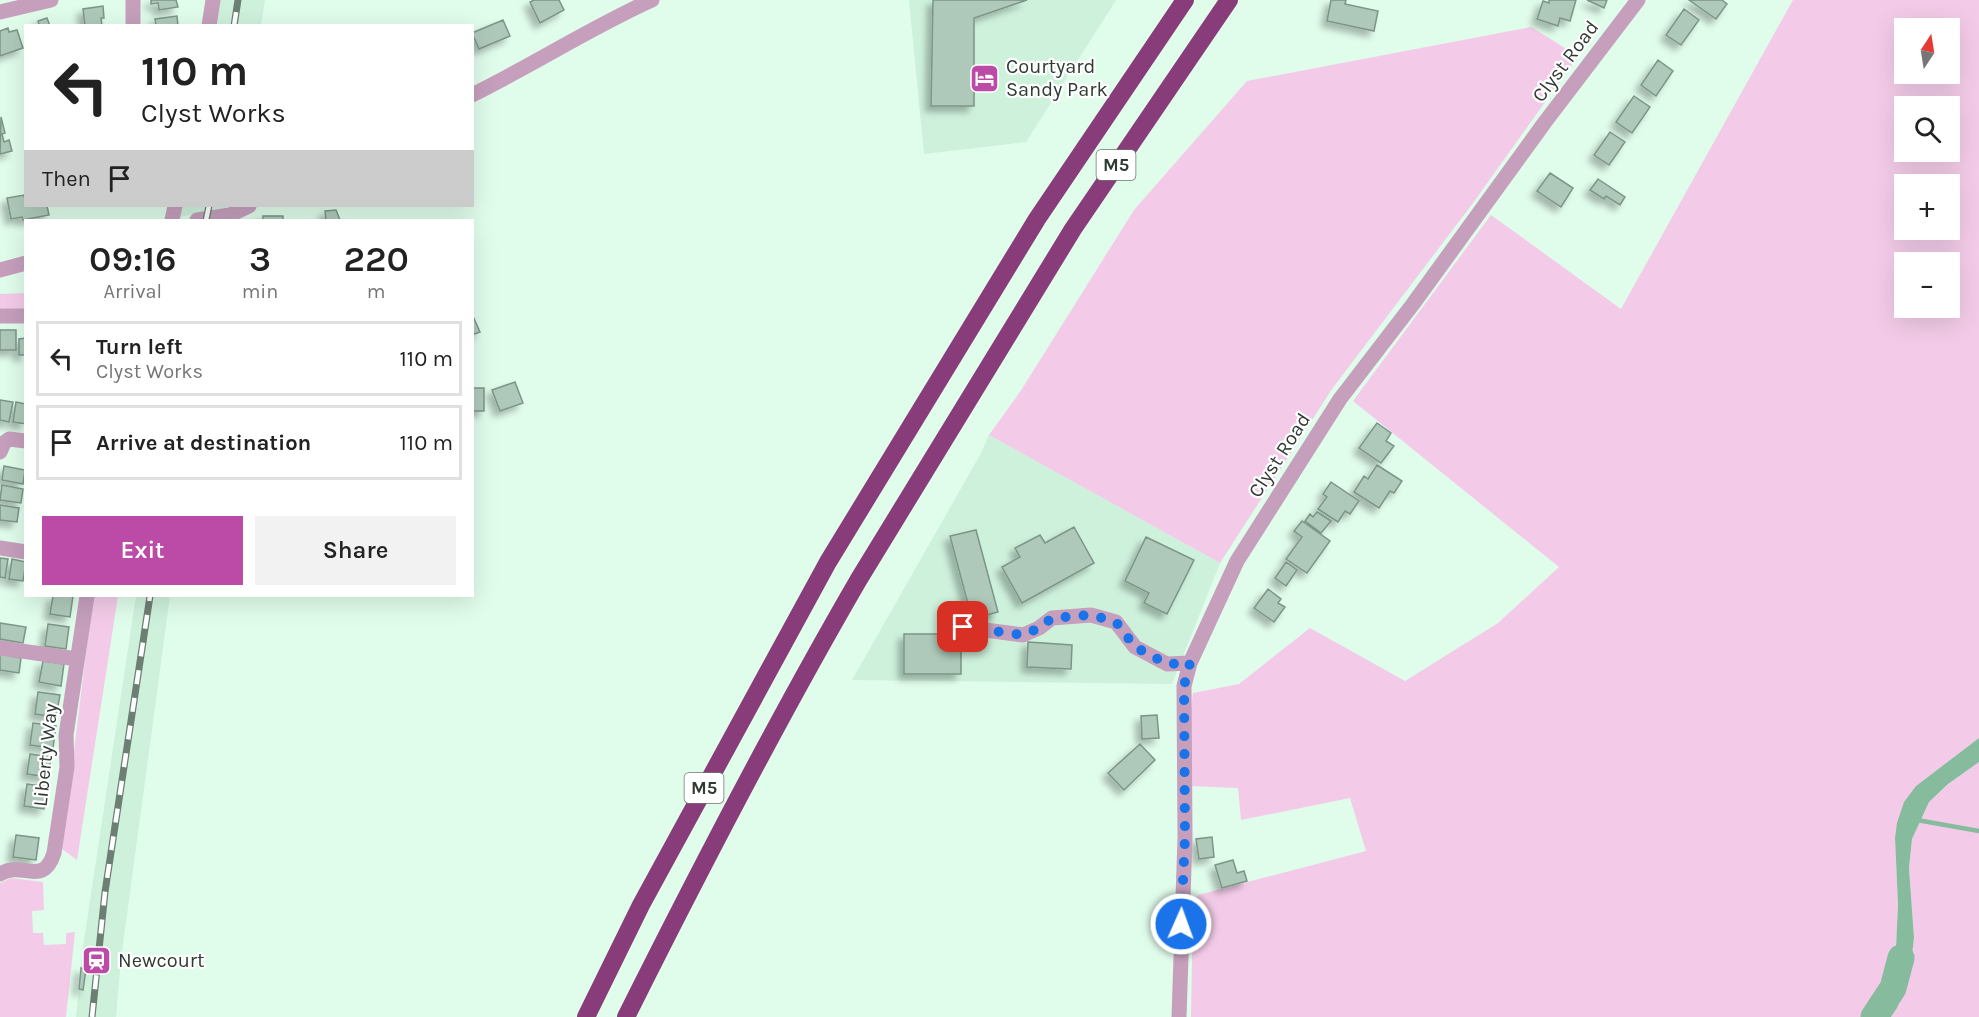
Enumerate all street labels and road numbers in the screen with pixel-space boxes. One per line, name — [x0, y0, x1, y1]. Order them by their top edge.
street label: Clyst Road — [1527, 16, 1603, 107]
road number: M5 — [1096, 150, 1136, 180]
street label: Clyst Road — [1244, 409, 1315, 502]
street label: Liberty Way — [29, 702, 62, 808]
road number: M5 — [684, 773, 724, 803]

